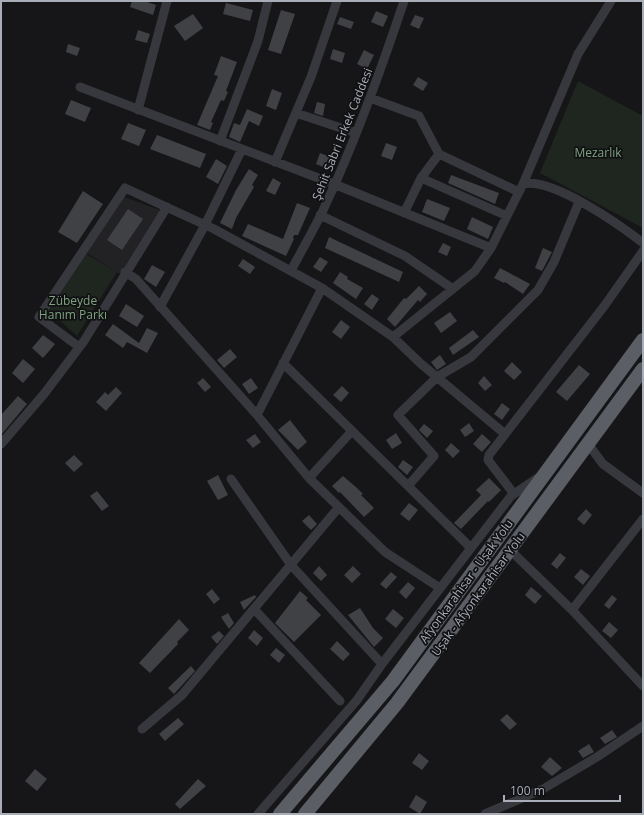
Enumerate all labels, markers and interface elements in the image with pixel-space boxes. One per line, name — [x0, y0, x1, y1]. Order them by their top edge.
street label: Şehit Sabri Erkek Caddesi — [308, 65, 376, 203]
park label: Mezarlık — [574, 144, 622, 161]
park label: Zübeyde Hanım Parkı — [39, 292, 107, 323]
street label: Afyonkarahisar - Uşak Yolu — [415, 516, 517, 646]
street label: Uşak - Afyonkarahisar Yolu — [427, 529, 529, 659]
scale bar — [504, 777, 620, 803]
text: 100 m — [510, 782, 545, 799]

